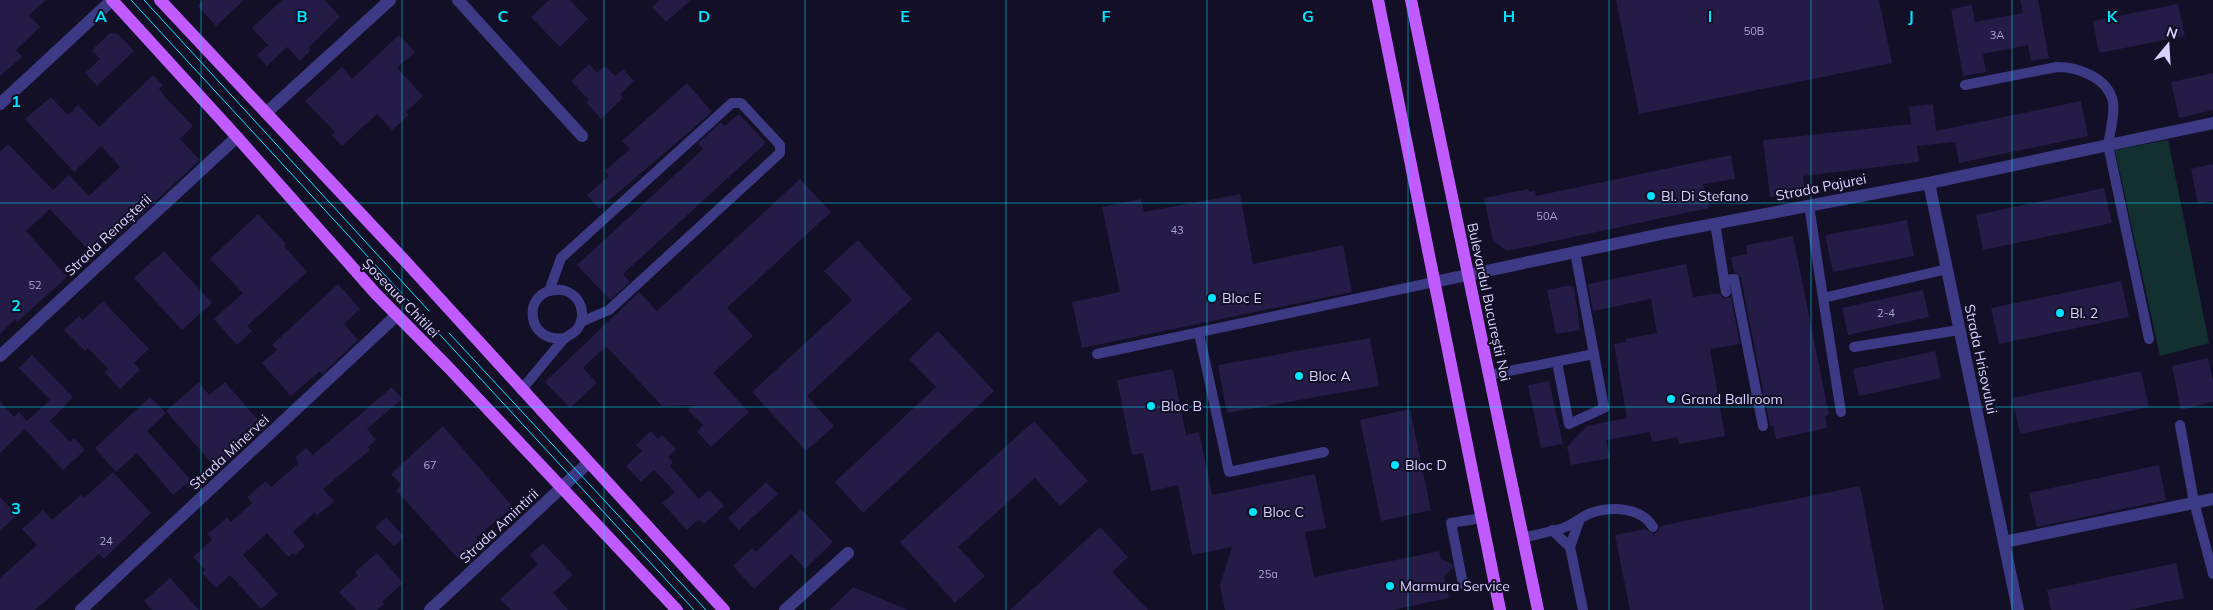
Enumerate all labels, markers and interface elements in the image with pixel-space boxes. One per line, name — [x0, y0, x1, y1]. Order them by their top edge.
text: A — [95, 6, 107, 26]
text: B — [296, 6, 308, 26]
text: C — [498, 6, 509, 26]
text: D — [698, 6, 710, 26]
text: E — [900, 6, 910, 26]
text: F — [1101, 6, 1111, 26]
text: G — [1302, 6, 1314, 26]
text: H — [1503, 6, 1515, 26]
text: I — [1708, 6, 1712, 26]
text: J — [1908, 6, 1914, 26]
text: K — [2107, 6, 2119, 26]
north arrow — [2143, 20, 2193, 70]
text: N — [2164, 22, 2180, 43]
house number: 50B — [1744, 24, 1764, 38]
house number: 3A — [1990, 28, 2004, 42]
text: 1 — [11, 91, 21, 111]
street label: Strada Pajurei — [1774, 169, 1868, 205]
place label: Bl. Di Stefano — [1661, 187, 1749, 205]
street label: Strada Renașterii — [61, 190, 155, 280]
marker: Bl. Di Stefano — [1645, 190, 1657, 202]
house number: 50A — [1536, 209, 1558, 223]
street label: Bulevardul Bucureștii Noi — [1463, 221, 1515, 383]
house number: 43 — [1170, 223, 1184, 237]
street label: Șoseaua Chitilei — [359, 255, 443, 341]
house number: 52 — [28, 278, 42, 292]
place label: Bloc E — [1222, 289, 1262, 307]
marker: Bloc E — [1206, 292, 1218, 304]
text: 2 — [11, 295, 21, 315]
street label: Strada Hrisovului — [1961, 302, 2001, 416]
place label: Bl. 2 — [2070, 304, 2098, 322]
house number: 2-4 — [1877, 306, 1895, 320]
marker: Bl. 2 — [2054, 307, 2066, 319]
place label: Bloc A — [1309, 367, 1351, 385]
marker: Bloc A — [1293, 370, 1305, 382]
place label: Grand Ballroom — [1681, 390, 1783, 408]
marker: Grand Ballroom — [1665, 393, 1677, 405]
place label: Bloc B — [1161, 397, 1202, 415]
marker: Bloc B — [1145, 400, 1157, 412]
street label: Strada Minervei — [185, 410, 273, 494]
place label: Bloc D — [1405, 456, 1447, 474]
house number: 67 — [423, 458, 437, 472]
marker: Bloc D — [1389, 459, 1401, 471]
street label: Strada Amintirii — [456, 485, 542, 567]
text: 3 — [11, 498, 21, 518]
place label: Bloc C — [1263, 503, 1304, 521]
marker: Bloc C — [1247, 506, 1259, 518]
house number: 24 — [99, 534, 113, 548]
house number: 25a — [1258, 567, 1278, 581]
place label: Marmura Service — [1400, 577, 1510, 595]
marker: Marmura Service — [1384, 580, 1396, 592]

